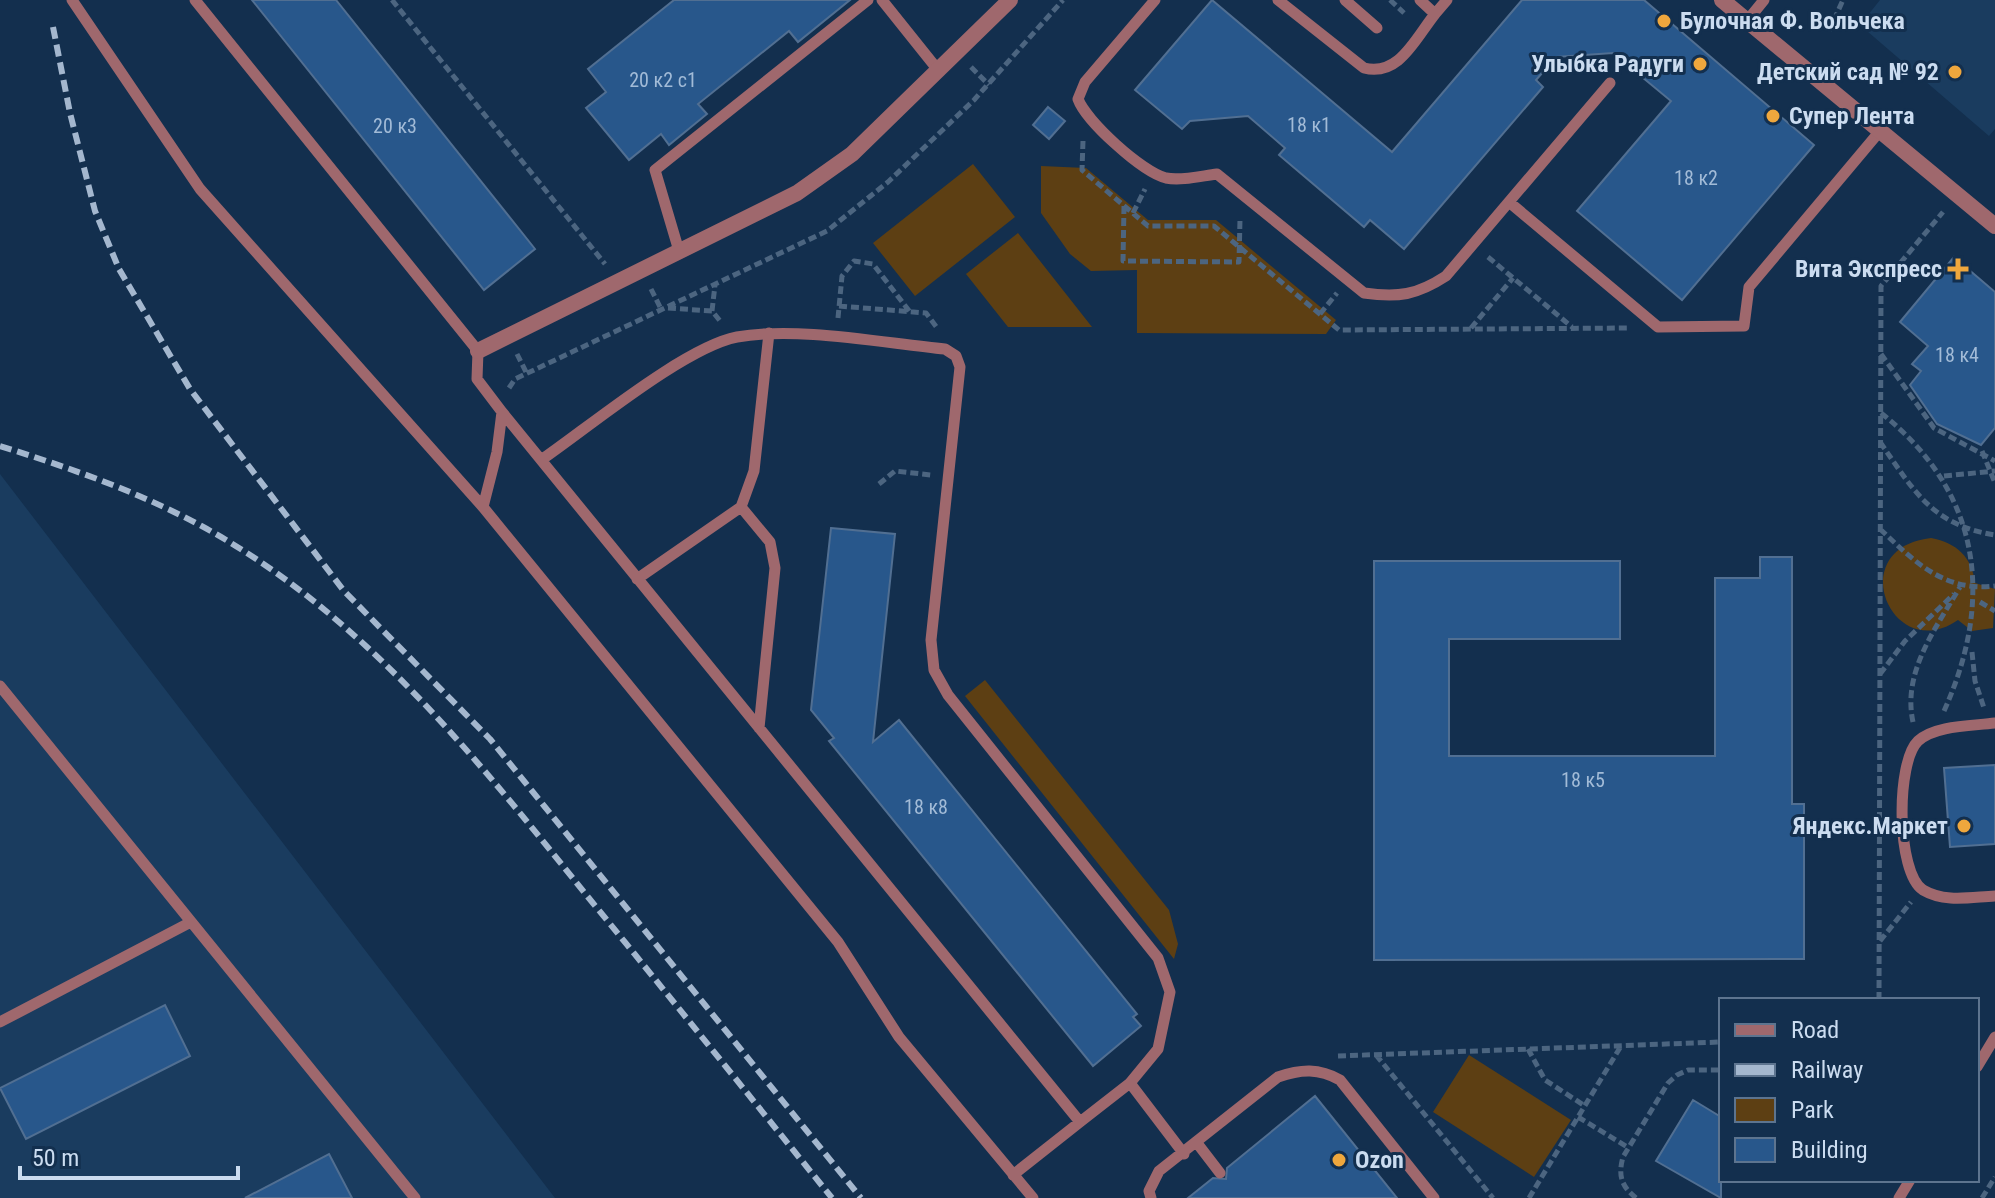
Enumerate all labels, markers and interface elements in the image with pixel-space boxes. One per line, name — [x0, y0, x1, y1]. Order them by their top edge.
place label: Булочная Ф. Вольчека — [1680, 7, 1905, 35]
marker: Булочная Ф. Вольчека — [1655, 12, 1673, 30]
place label: Улыбка Радуги — [1531, 50, 1684, 78]
marker: Улыбка Радуги — [1691, 55, 1709, 73]
place label: Детский сад № 92 — [1757, 58, 1939, 86]
marker: Детский сад № 92 — [1946, 63, 1964, 81]
house number: 20 к2 с1 — [629, 68, 697, 92]
place label: Супер Лента — [1789, 102, 1914, 130]
marker: Супер Лента — [1764, 107, 1782, 125]
house number: 18 к1 — [1287, 113, 1331, 137]
house number: 20 к3 — [373, 114, 417, 138]
house number: 18 к2 — [1674, 166, 1718, 190]
place label: Вита Экспресс — [1795, 255, 1942, 283]
marker: Вита Экспресс — [1949, 260, 1967, 278]
house number: 18 к4 — [1935, 343, 1979, 367]
house number: 18 к5 — [1561, 768, 1605, 792]
house number: 18 к8 — [904, 795, 948, 819]
place label: Яндекс.Маркет — [1792, 812, 1948, 840]
marker: Яндекс.Маркет — [1955, 817, 1973, 835]
legend — [1719, 998, 1979, 1182]
text: Road — [1791, 1016, 1839, 1044]
text: Railway — [1791, 1056, 1863, 1084]
text: Park — [1791, 1096, 1834, 1124]
scale bar — [20, 1130, 238, 1180]
text: Building — [1791, 1136, 1868, 1164]
text: 50 m — [32, 1144, 79, 1172]
place label: Ozon — [1355, 1146, 1404, 1174]
marker: Ozon — [1330, 1151, 1348, 1169]

